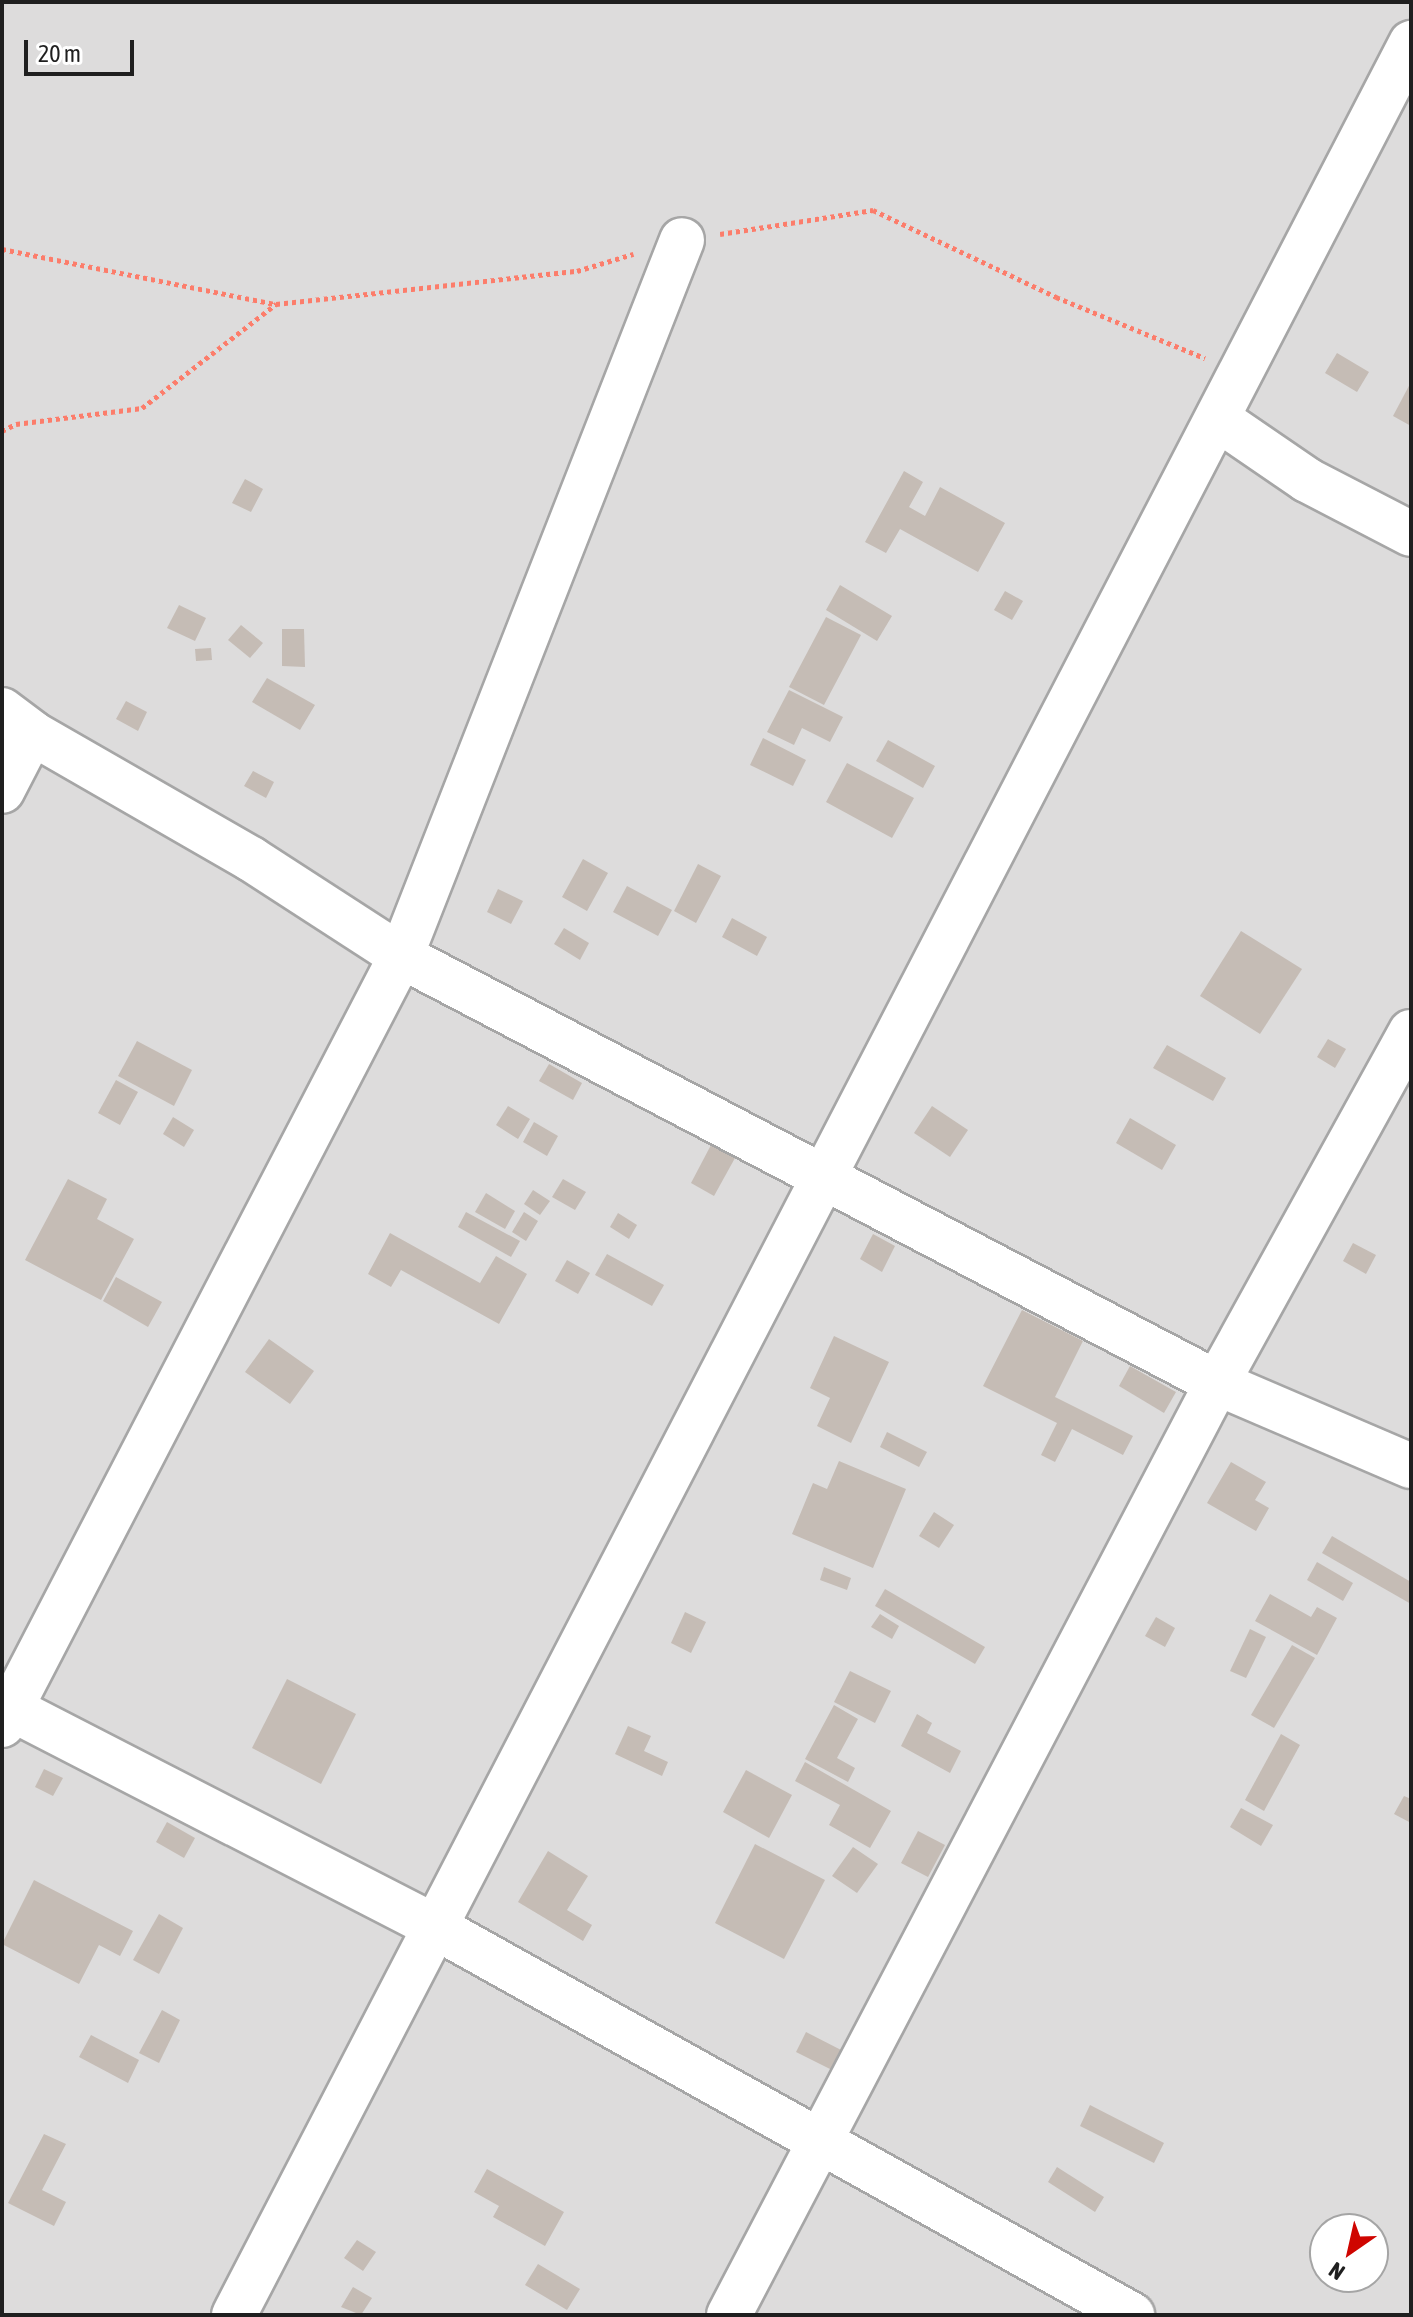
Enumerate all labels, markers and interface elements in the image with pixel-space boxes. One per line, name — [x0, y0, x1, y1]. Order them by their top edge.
scale bar — [28, 24, 138, 74]
text: 20 m — [38, 40, 81, 67]
north arrow — [1309, 2213, 1389, 2293]
text: N — [1324, 2257, 1349, 2286]

